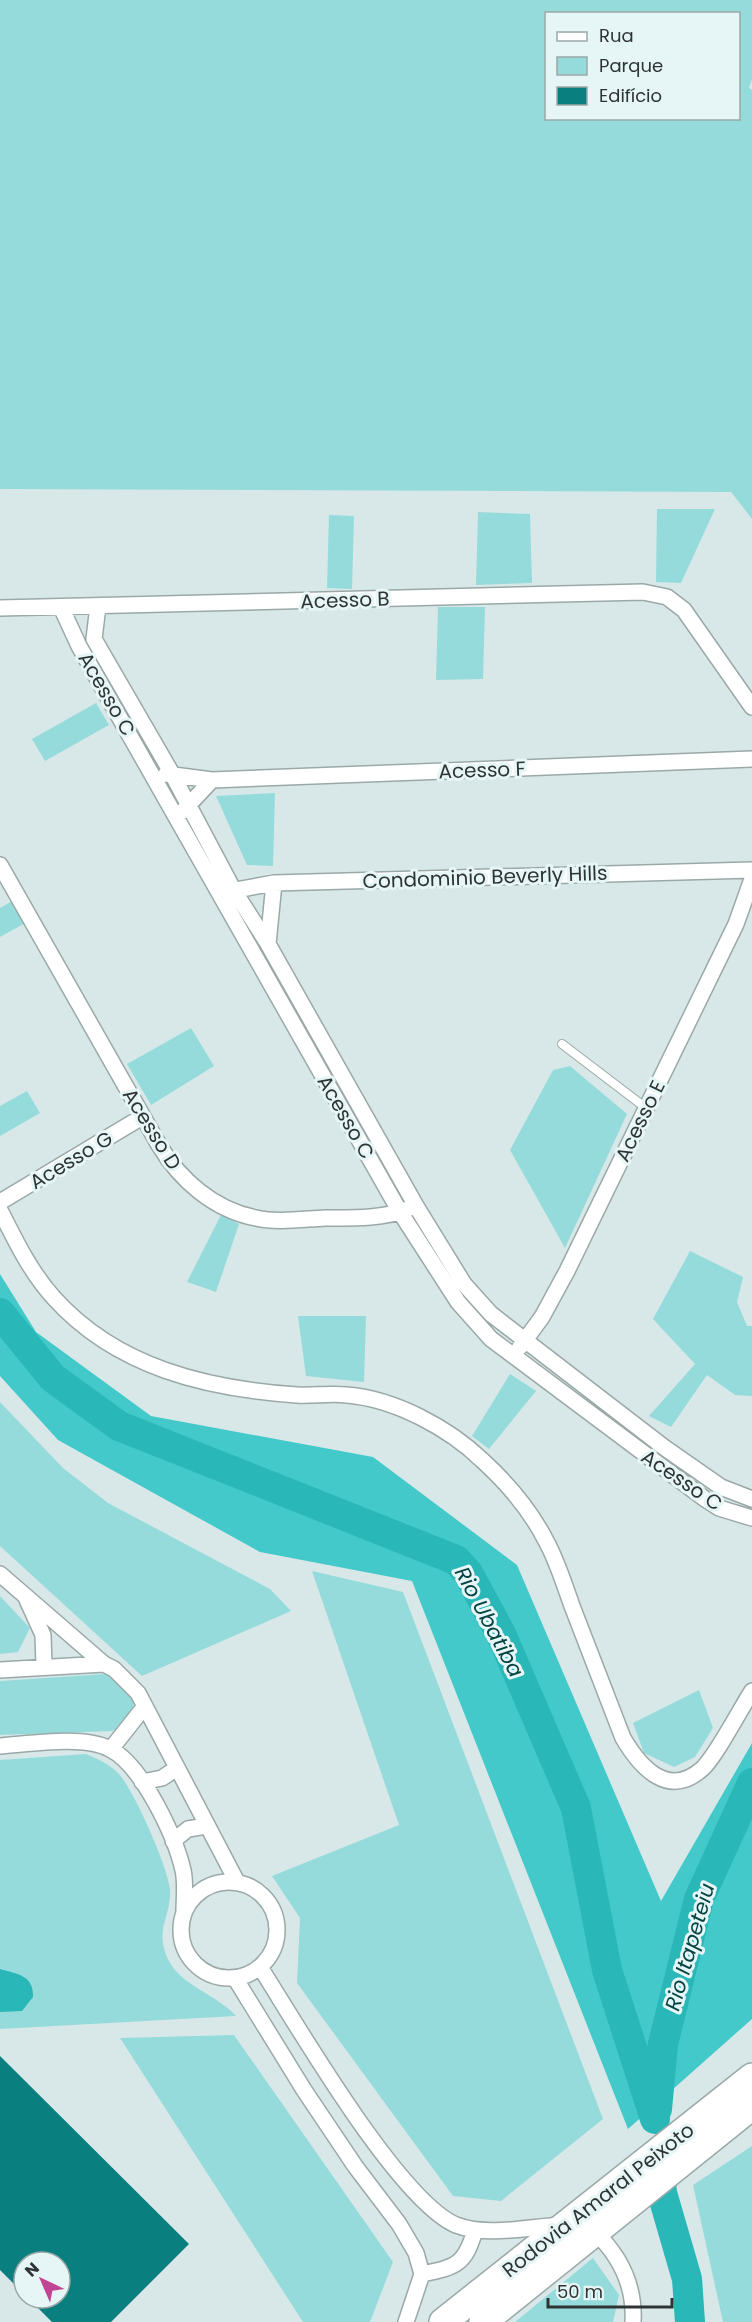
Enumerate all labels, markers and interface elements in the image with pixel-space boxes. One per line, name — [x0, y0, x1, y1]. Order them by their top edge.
legend — [545, 12, 740, 120]
text: Rua — [599, 23, 634, 48]
text: Parque — [599, 53, 663, 78]
text: Edifício — [599, 83, 662, 108]
street label: Acesso B — [300, 584, 390, 616]
street label: Acesso C — [72, 647, 142, 741]
street label: Acesso F — [438, 754, 526, 786]
street label: Condominio Beverly Hills — [362, 859, 608, 895]
street label: Acesso C — [311, 1070, 381, 1164]
street label: Acesso E — [608, 1076, 672, 1166]
street label: Acesso D — [116, 1083, 188, 1175]
street label: Acesso G — [24, 1124, 118, 1196]
street label: Acesso C — [636, 1443, 728, 1517]
water label: Rio Ubatiba — [448, 1561, 531, 1682]
water label: Rio Itapeteiu — [658, 1880, 722, 2014]
street label: Rodovia Amaral Peixoto — [496, 2116, 700, 2284]
north arrow — [12, 2250, 72, 2310]
text: N — [20, 2257, 44, 2282]
scale bar — [548, 2271, 672, 2309]
text: 50 m — [557, 2279, 603, 2304]

